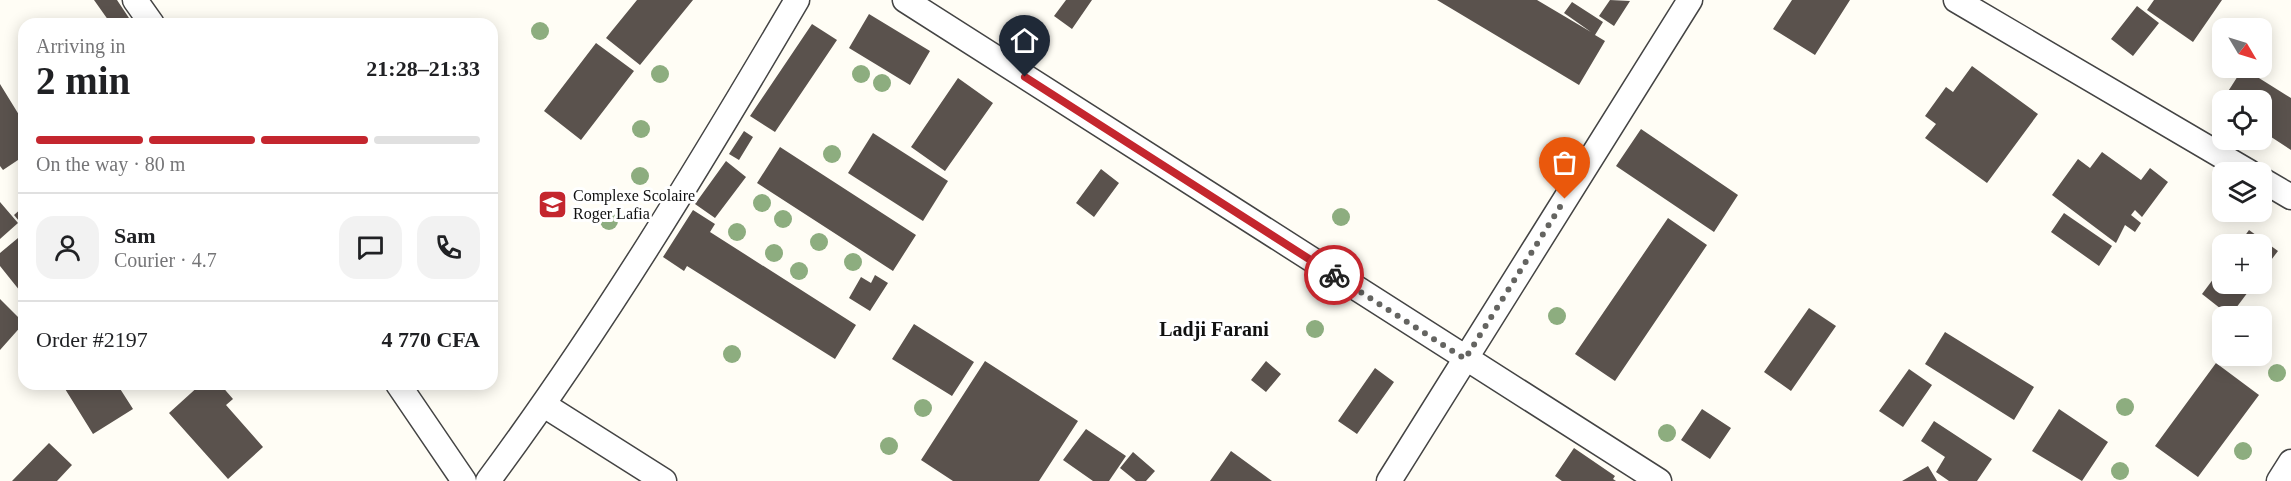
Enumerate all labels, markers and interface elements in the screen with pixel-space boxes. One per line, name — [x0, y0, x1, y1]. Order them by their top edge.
pin — [999, 15, 1050, 77]
north arrow — [2212, 18, 2272, 78]
map controls — [2212, 18, 2272, 366]
icon: home — [1008, 24, 1041, 57]
text: Arriving in — [36, 35, 125, 57]
text: 21:28–21:33 — [366, 56, 480, 81]
text: 2 min — [36, 59, 130, 102]
button: locate — [2212, 90, 2272, 150]
pin — [1539, 137, 1590, 199]
icon: bag — [1548, 146, 1581, 179]
text: On the way · 80 m — [36, 153, 185, 175]
button: layers — [2212, 162, 2272, 222]
place label: Complexe Scolaire Roger Lafia — [573, 187, 695, 223]
school or university icon: Complexe Scolaire Roger Lafia — [536, 188, 568, 220]
button: person — [36, 216, 99, 279]
button: chat — [339, 216, 402, 279]
button: phone — [417, 216, 480, 279]
text: Sam — [114, 223, 156, 248]
button: + — [2212, 234, 2272, 294]
courier — [1304, 245, 1364, 305]
text: Courier · 4.7 — [114, 249, 217, 271]
icon: bike — [1318, 259, 1351, 292]
button: − — [2212, 306, 2272, 366]
district label: Ladji Farani — [1159, 318, 1269, 341]
text: Order #2197 — [36, 327, 148, 352]
text: 4 770 CFA — [381, 327, 480, 352]

